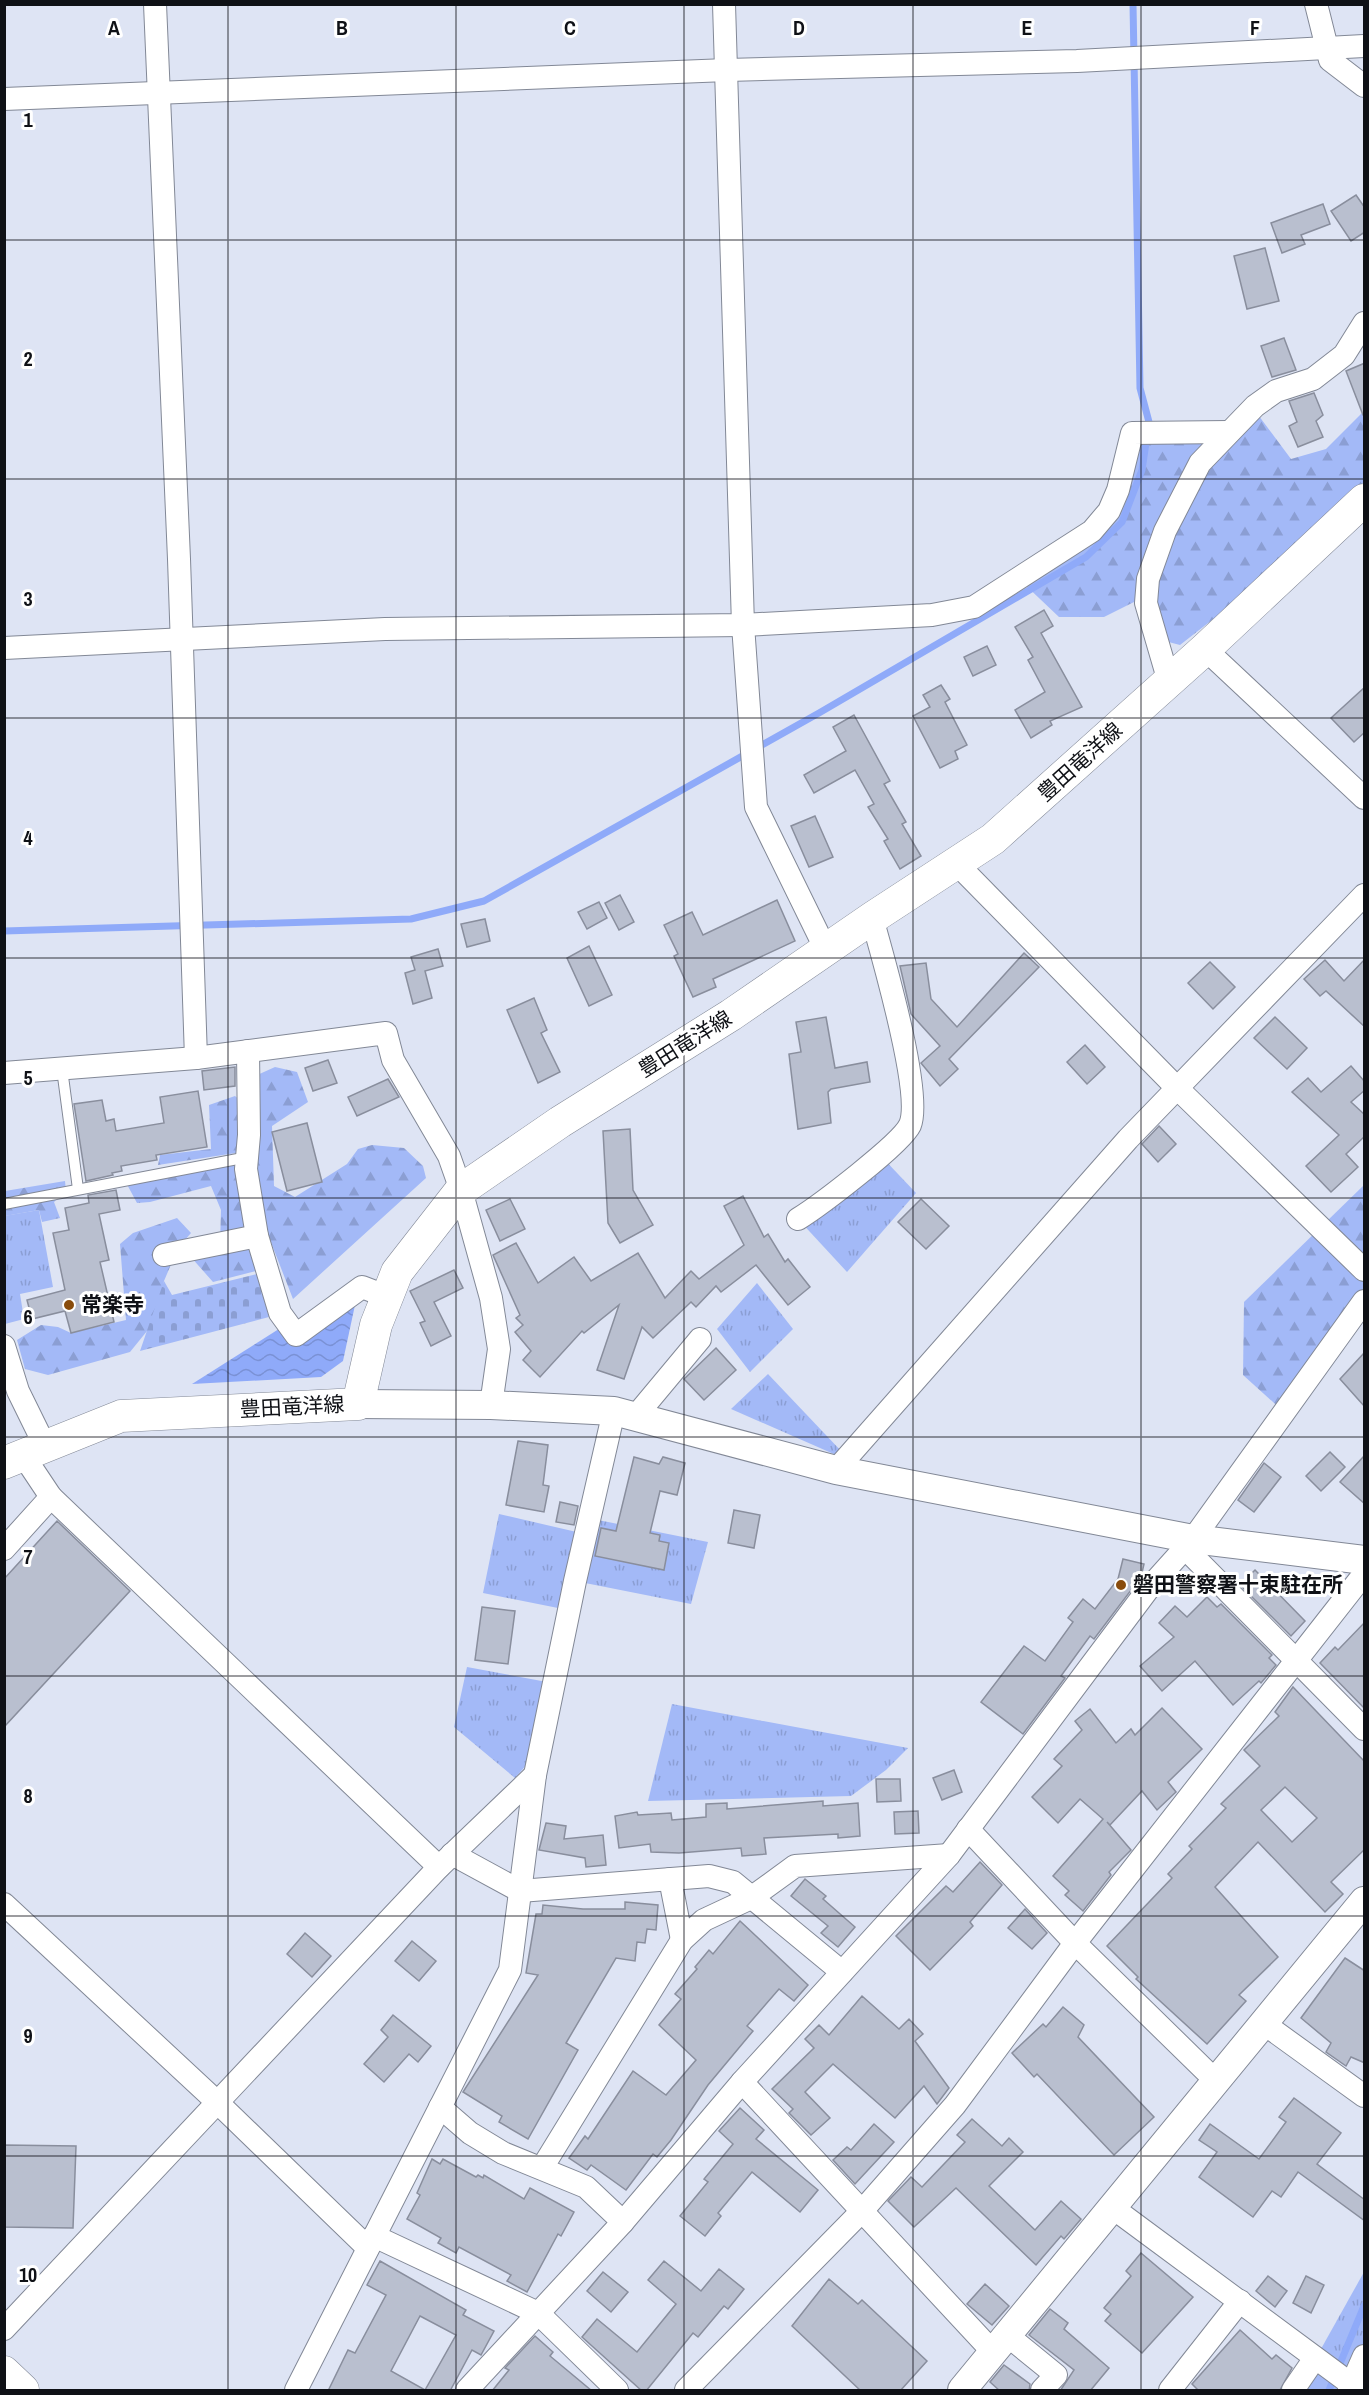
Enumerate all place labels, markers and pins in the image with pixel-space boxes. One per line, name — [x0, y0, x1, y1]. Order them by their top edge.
place label: 常楽寺 — [81, 1290, 144, 1319]
marker: 常楽寺 — [62, 1298, 76, 1312]
place label: 磐田警察署十束駐在所 — [1133, 1570, 1343, 1599]
marker: 磐田警察署十束駐在所 — [1114, 1578, 1128, 1592]

